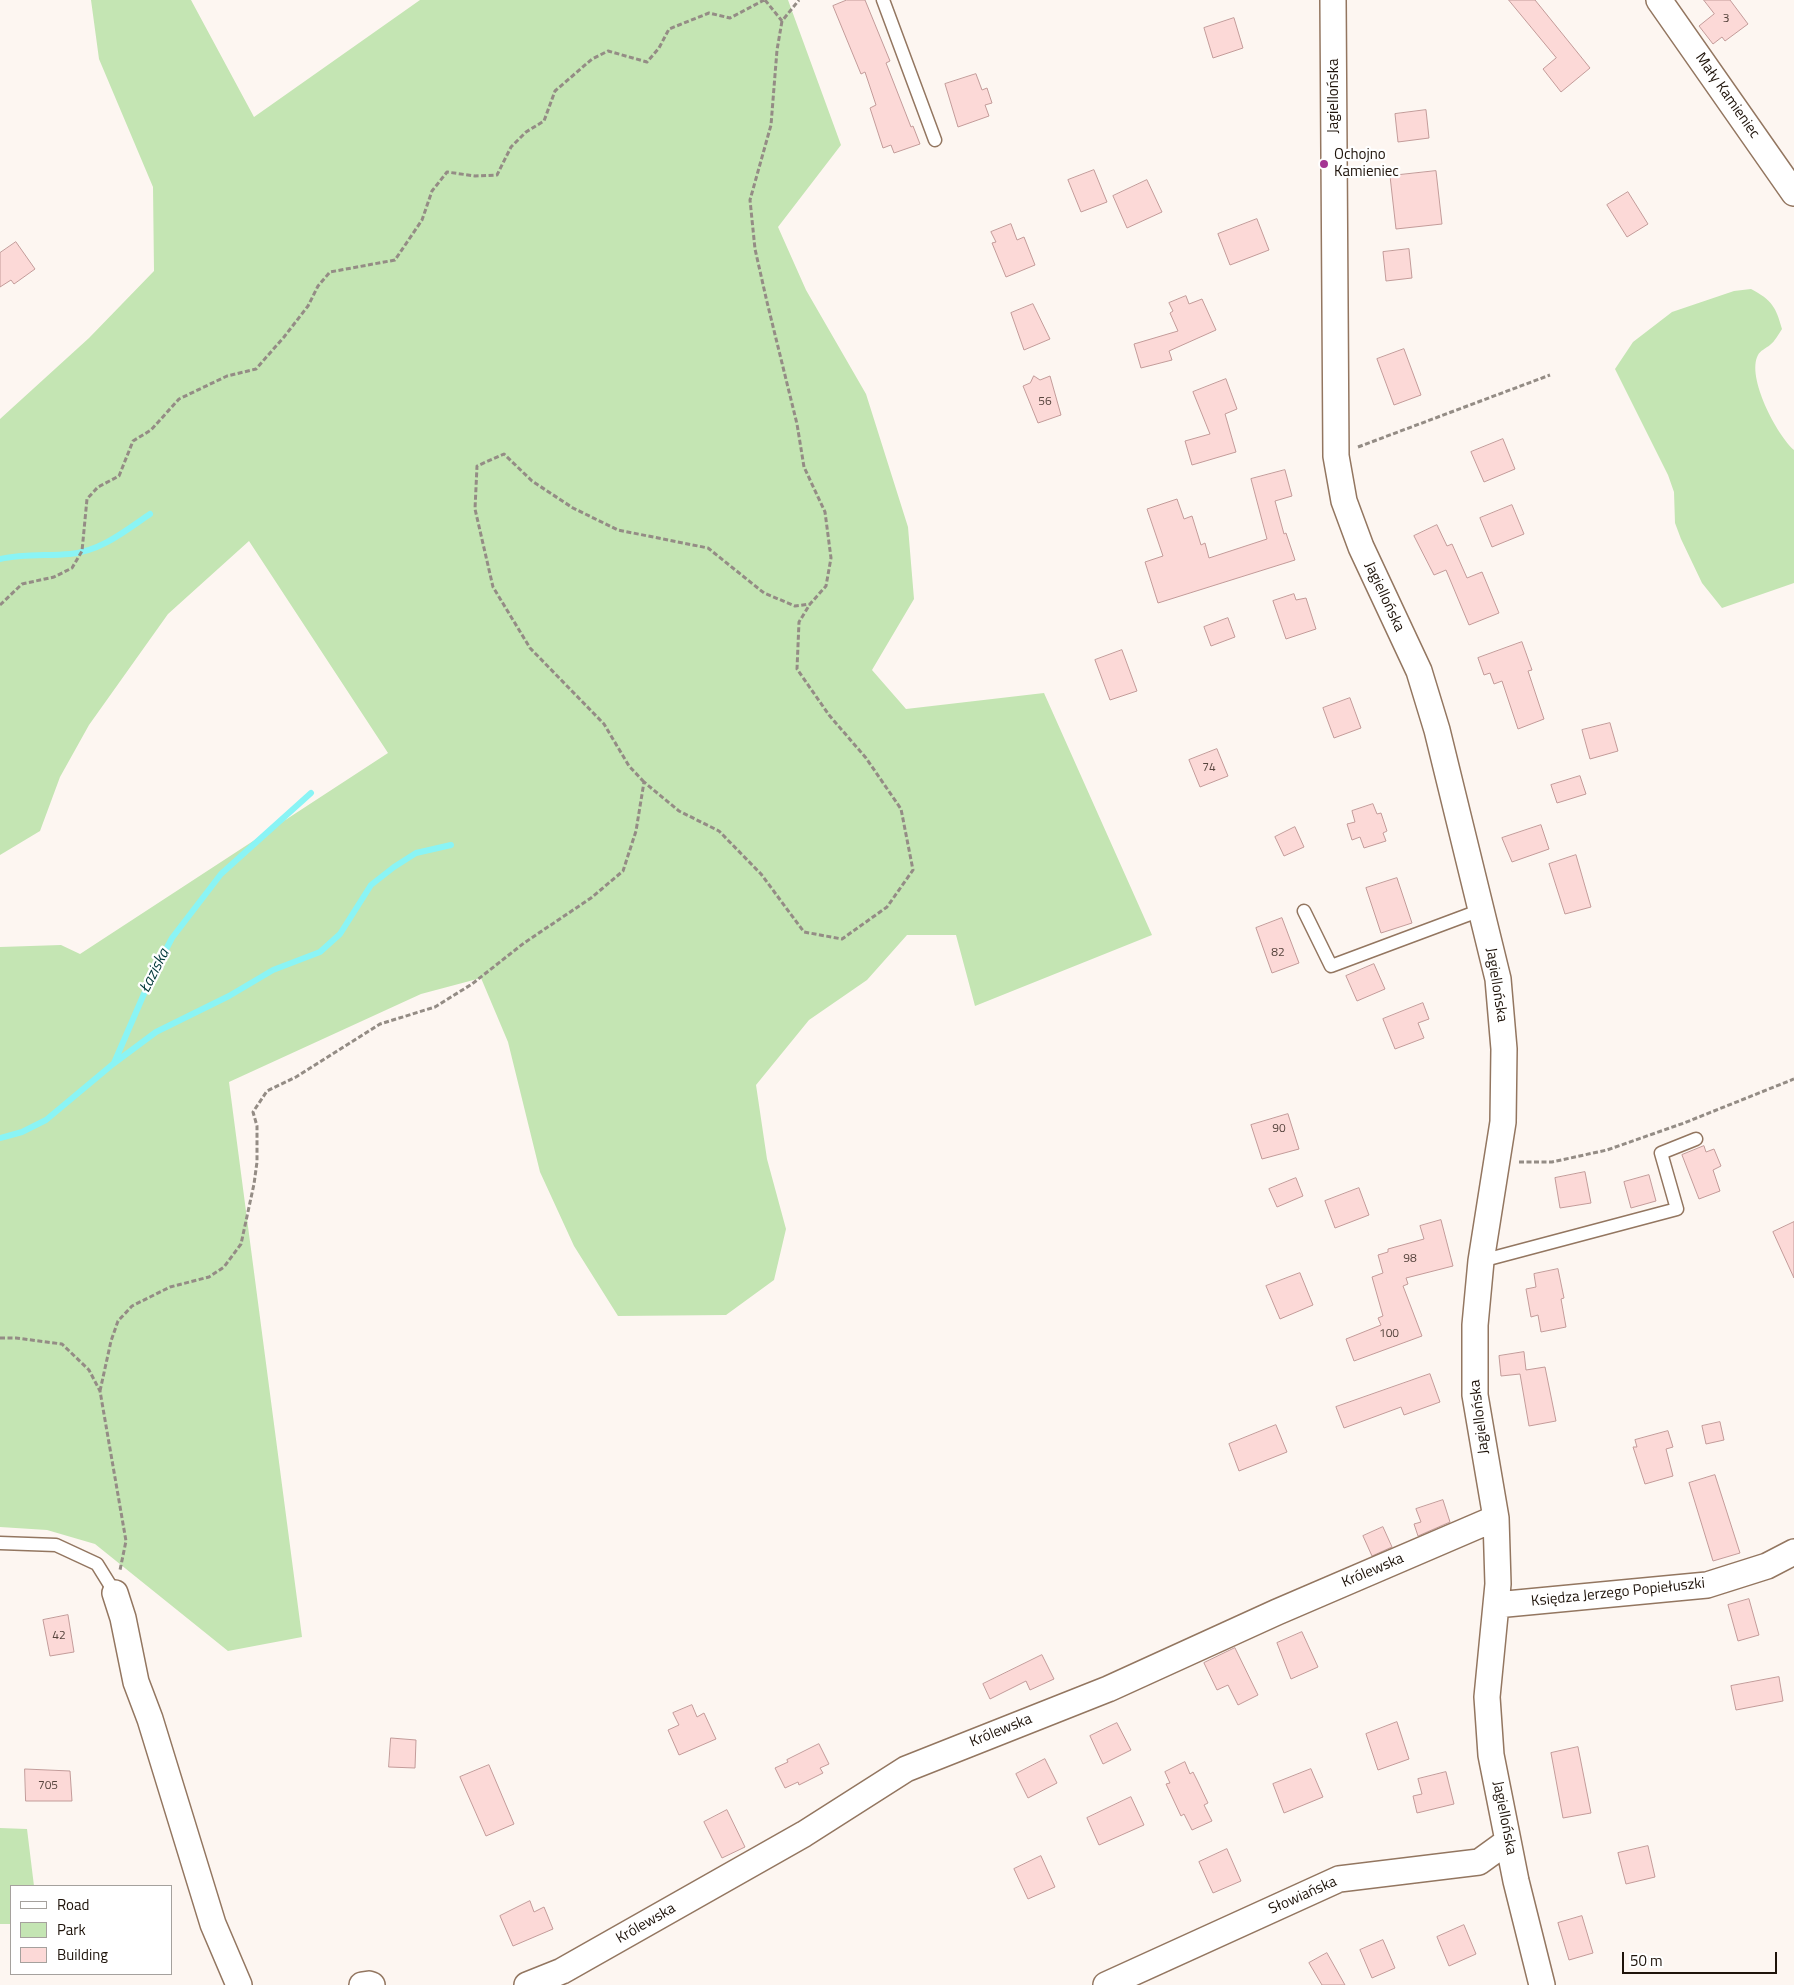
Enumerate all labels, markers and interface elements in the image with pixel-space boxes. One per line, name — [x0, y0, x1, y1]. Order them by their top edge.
house number: 3 — [1723, 12, 1729, 26]
street label: Mały Kamieniec — [1691, 50, 1763, 142]
street label: Jagiellońska — [1325, 59, 1343, 133]
place label: Ochojno Kamieniec — [1334, 146, 1399, 181]
marker: Ochojno Kamieniec — [1318, 158, 1330, 170]
house number: 56 — [1038, 395, 1052, 409]
street label: Jagiellońska — [1360, 559, 1408, 635]
house number: 74 — [1202, 761, 1216, 775]
water label: Łaziska — [136, 946, 174, 996]
house number: 82 — [1271, 946, 1285, 960]
street label: Jagiellońska — [1481, 947, 1511, 1023]
house number: 90 — [1272, 1122, 1286, 1136]
house number: 98 — [1403, 1252, 1417, 1266]
house number: 100 — [1379, 1327, 1399, 1341]
street label: Jagiellońska — [1466, 1379, 1494, 1455]
street label: Królewska — [1339, 1550, 1407, 1592]
street label: Księdza Jerzego Popiełuszki — [1530, 1575, 1706, 1611]
house number: 42 — [52, 1629, 66, 1643]
street label: Królewska — [967, 1710, 1035, 1752]
house number: 705 — [38, 1779, 58, 1793]
street label: Jagiellońska — [1488, 1779, 1520, 1857]
street label: Słowiańska — [1266, 1873, 1340, 1919]
legend — [10, 1885, 172, 1975]
text: Road — [57, 1893, 89, 1916]
street label: Królewska — [613, 1900, 679, 1948]
text: Park — [57, 1918, 86, 1941]
scale bar — [1624, 1942, 1779, 1974]
text: Building — [57, 1943, 108, 1966]
text: 50 m — [1630, 1949, 1663, 1972]

